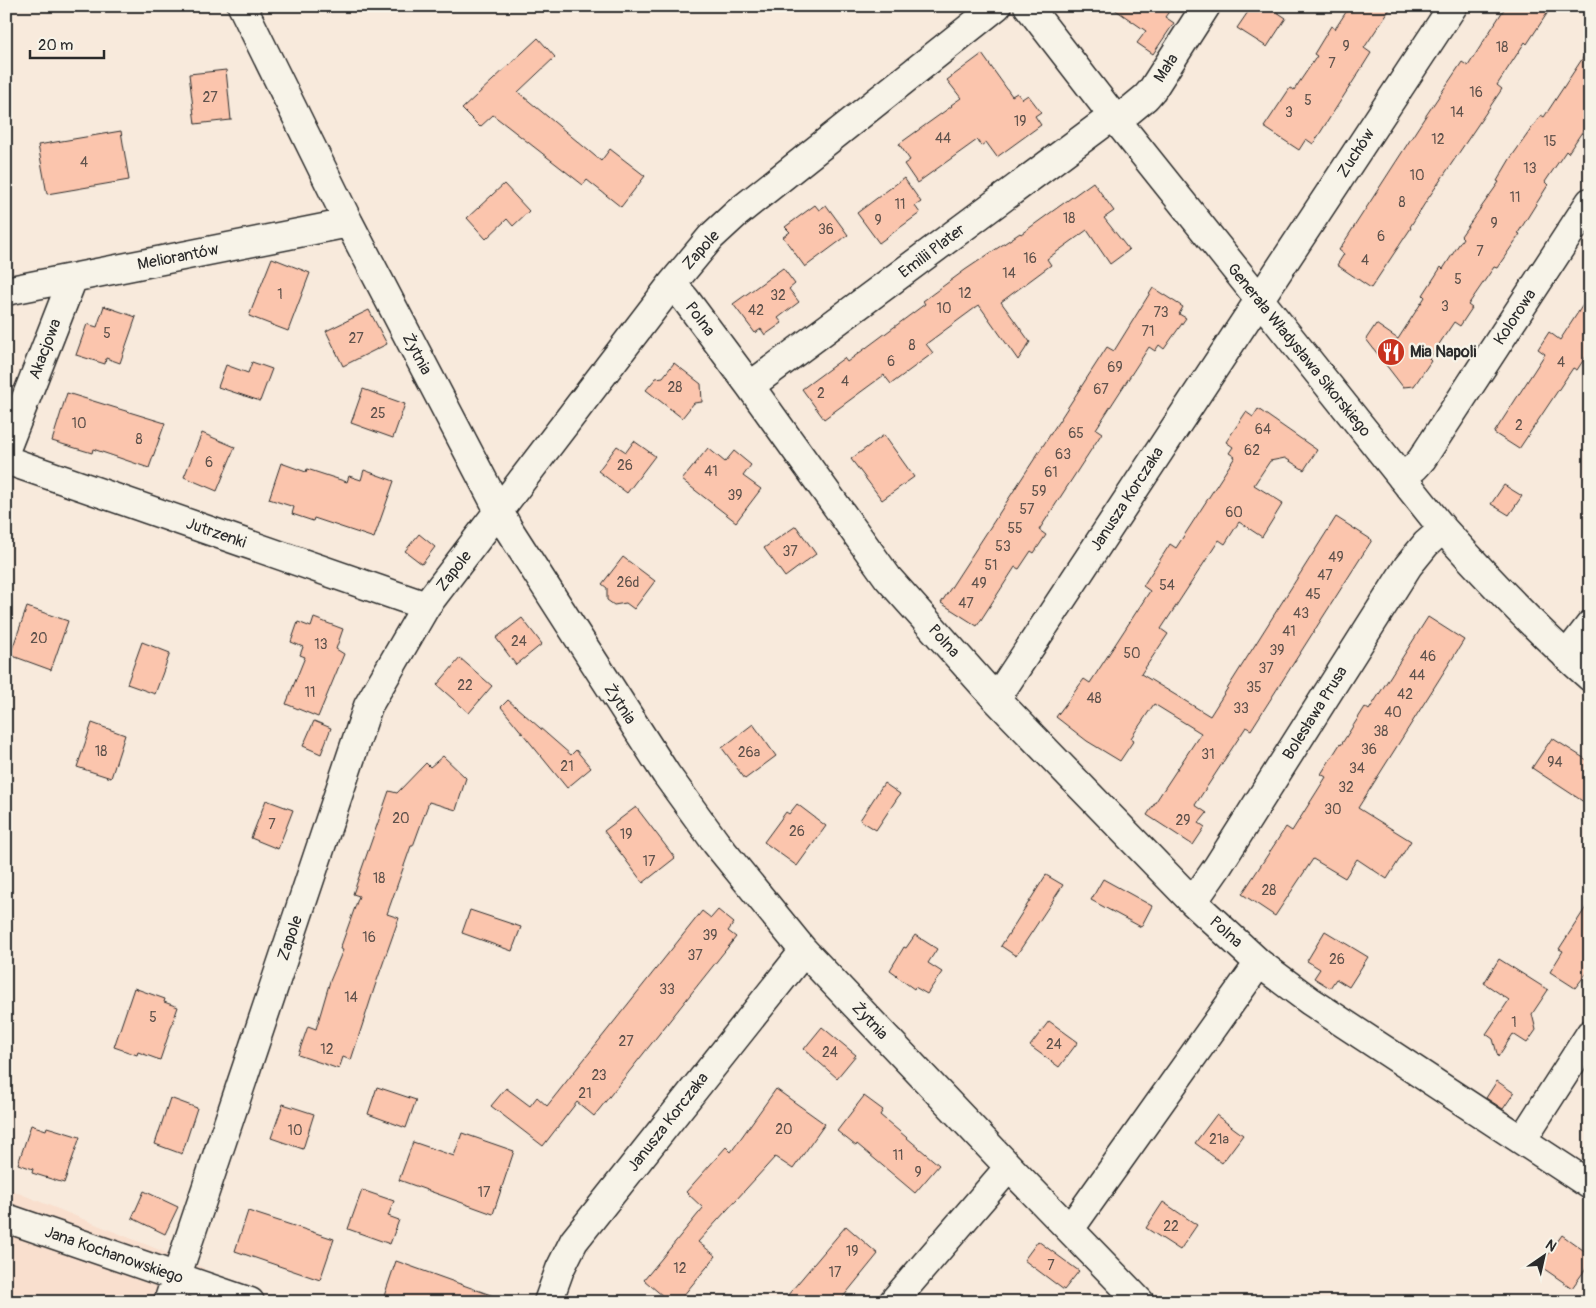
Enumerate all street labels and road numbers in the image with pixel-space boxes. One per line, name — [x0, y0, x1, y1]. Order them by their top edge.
street label: Mała — [1149, 50, 1183, 86]
street label: Zuchów — [1333, 125, 1379, 181]
street label: Emilii Plater — [895, 219, 969, 282]
street label: Zapole — [678, 226, 724, 274]
street label: Meliorantów — [136, 239, 220, 275]
street label: Generała Władysława Sikorskiego — [1223, 259, 1375, 441]
street label: Kolorowa — [1490, 285, 1540, 349]
street label: Polna — [681, 298, 719, 340]
street label: Akacjowa — [24, 316, 66, 382]
street label: Żytnia — [398, 330, 436, 378]
street label: Janusza Korczaka — [1086, 443, 1168, 555]
street label: Jutrzenki — [183, 513, 249, 553]
street label: Zapole — [432, 547, 476, 595]
street label: Polna — [924, 620, 964, 662]
street label: Bolesława Prusa — [1278, 663, 1352, 763]
street label: Żytnia — [600, 680, 640, 728]
street label: Polna — [1205, 912, 1247, 952]
street label: Zapole — [273, 913, 307, 963]
street label: Żytnia — [848, 998, 892, 1044]
street label: Janusza Korczaka — [623, 1069, 713, 1175]
street label: Jana Kochanowskiego — [42, 1222, 186, 1288]

